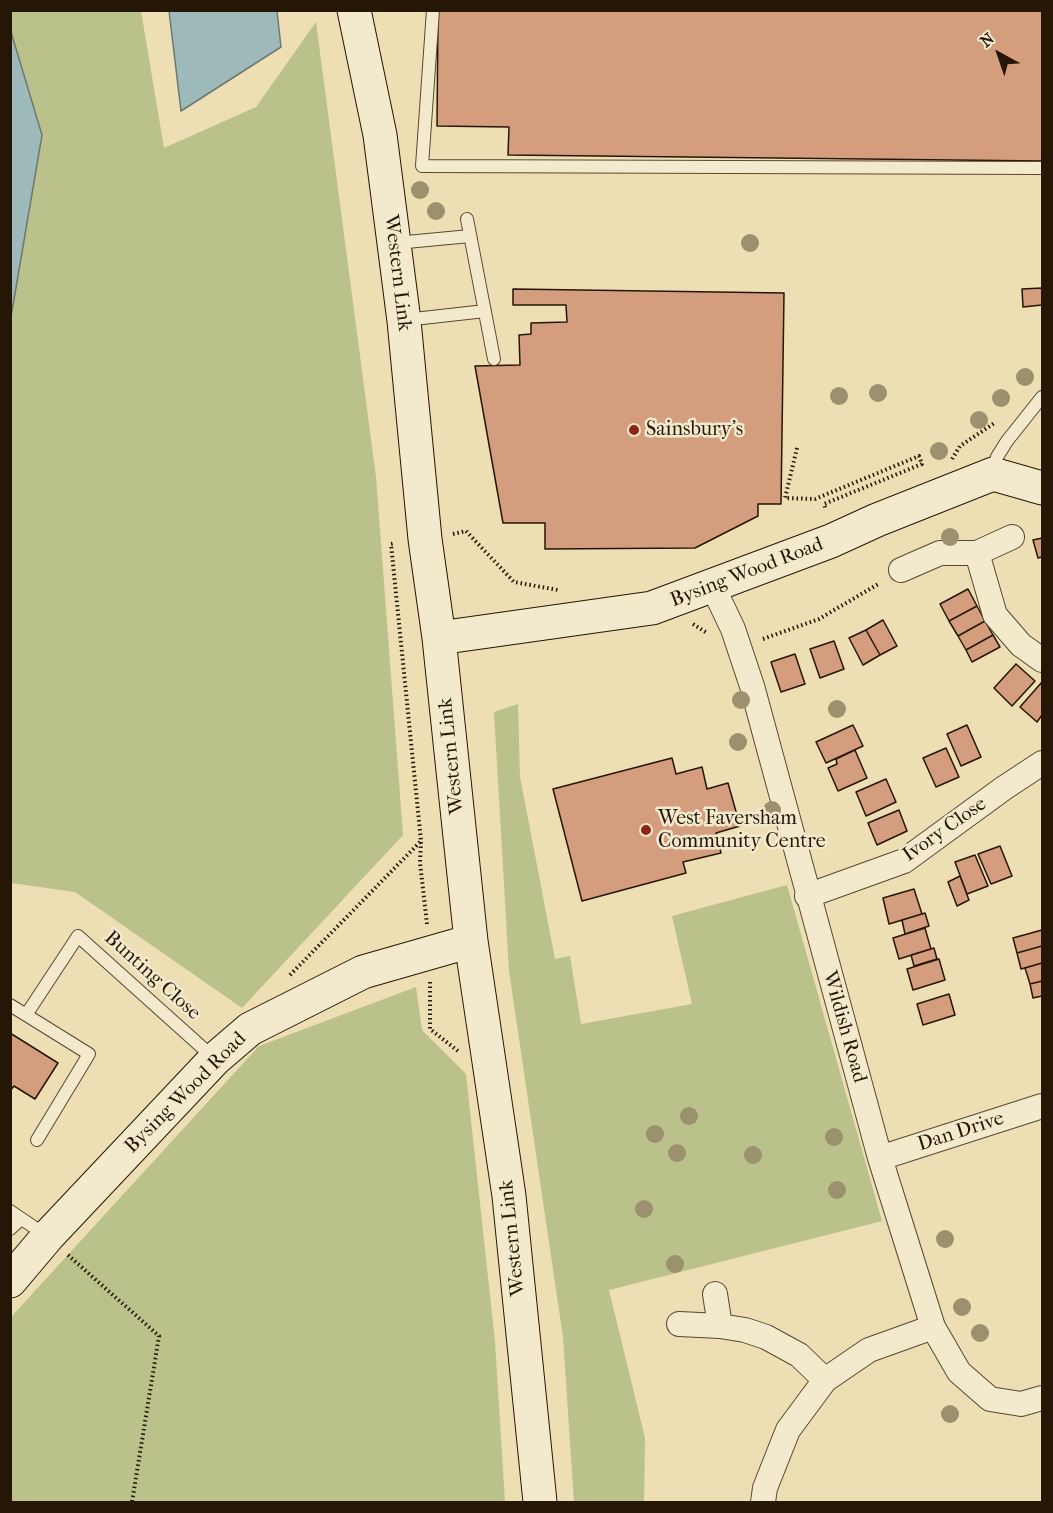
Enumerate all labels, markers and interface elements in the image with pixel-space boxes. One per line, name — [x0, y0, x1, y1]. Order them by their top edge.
north arrow — [969, 24, 1029, 84]
text: N — [976, 29, 998, 51]
street label: Western Link — [378, 214, 416, 332]
place label: Sainsbury's — [646, 418, 743, 442]
marker: Sainsbury's — [627, 423, 641, 437]
street label: Bysing Wood Road — [667, 533, 827, 613]
street label: Western Link — [434, 697, 470, 815]
street label: Ivory Close — [899, 792, 991, 868]
place label: West Faversham Community Centre — [658, 807, 826, 854]
marker: West Faversham Community Centre — [639, 823, 653, 837]
street label: Bunting Close — [99, 926, 205, 1026]
street label: Wildish Road — [817, 968, 871, 1086]
street label: Bysing Wood Road — [120, 1027, 252, 1159]
street label: Dan Drive — [915, 1107, 1007, 1157]
street label: Western Link — [495, 1179, 531, 1297]

